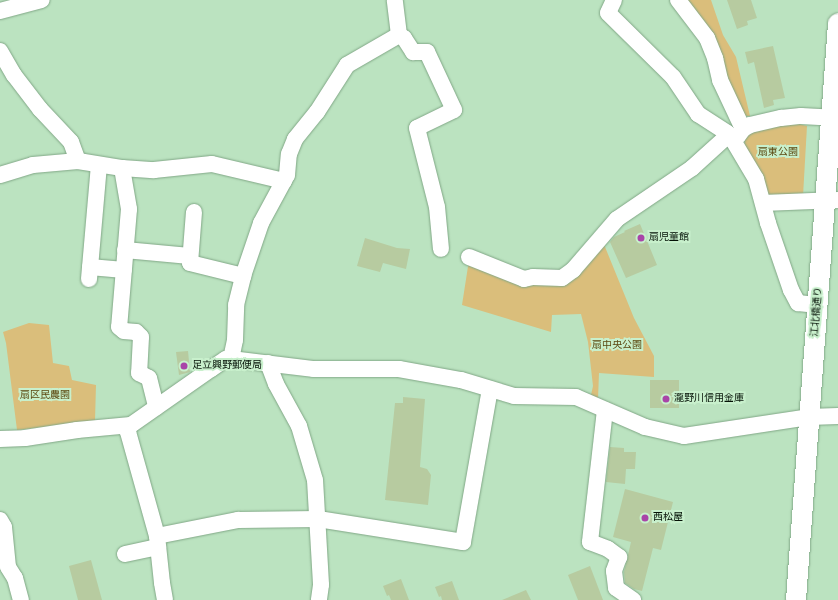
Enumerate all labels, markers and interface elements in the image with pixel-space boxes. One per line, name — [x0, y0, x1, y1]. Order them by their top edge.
park label: 扇東公園 — [758, 147, 798, 159]
place label: 扇児童館 — [649, 232, 689, 244]
marker: 扇児童館 — [636, 233, 646, 243]
street label: 江北橋通り — [809, 287, 825, 337]
park label: 扇中央公園 — [592, 340, 642, 352]
place label: 足立興野郵便局 — [192, 360, 262, 372]
marker: 足立興野郵便局 — [179, 361, 189, 371]
park label: 扇区民農園 — [20, 390, 70, 402]
place label: 瀧野川信用金庫 — [674, 393, 744, 405]
marker: 瀧野川信用金庫 — [661, 394, 671, 404]
place label: 西松屋 — [653, 512, 683, 524]
marker: 西松屋 — [640, 513, 650, 523]

